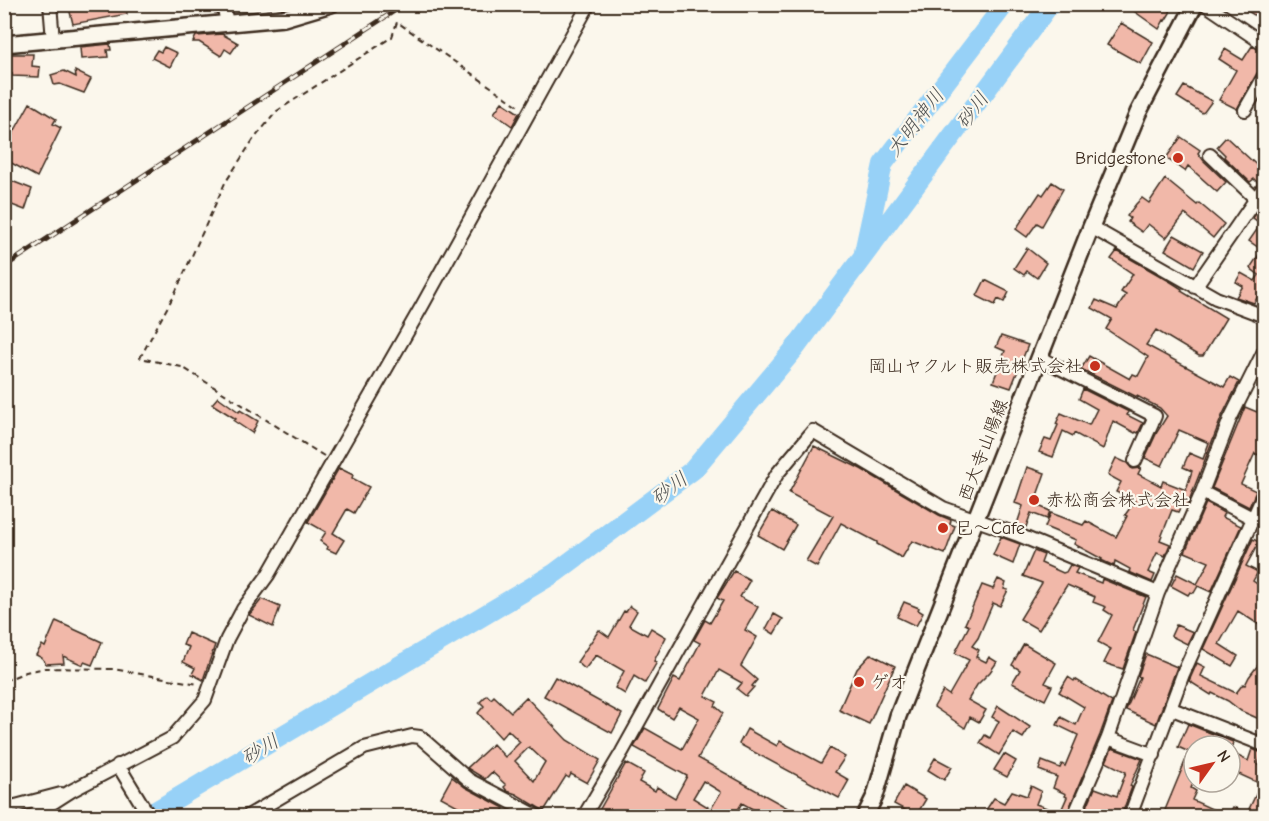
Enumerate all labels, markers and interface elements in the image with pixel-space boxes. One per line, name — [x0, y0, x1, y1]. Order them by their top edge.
water label: 大明神川 — [882, 84, 949, 161]
water label: 砂川 — [951, 87, 994, 133]
place label: Bridgestone — [1075, 148, 1166, 169]
marker: Bridgestone — [1171, 151, 1185, 165]
place label: 岡山ヤクルト販売株式会社 — [868, 356, 1083, 377]
marker: 岡山ヤクルト販売株式会社 — [1088, 359, 1102, 373]
street label: 西大寺山陽線 — [954, 396, 1013, 504]
water label: 砂川 — [646, 467, 692, 510]
place label: 赤松商会株式会社 — [1046, 490, 1190, 511]
marker: 赤松商会株式会社 — [1027, 493, 1041, 507]
place label: 巳～Cafe — [955, 518, 1025, 539]
marker: 巳～Cafe — [936, 521, 950, 535]
place label: ゲオ — [871, 672, 907, 693]
marker: ゲオ — [852, 675, 866, 689]
water label: 砂川 — [237, 729, 283, 770]
north arrow — [1182, 734, 1242, 794]
text: N — [1213, 747, 1234, 766]

